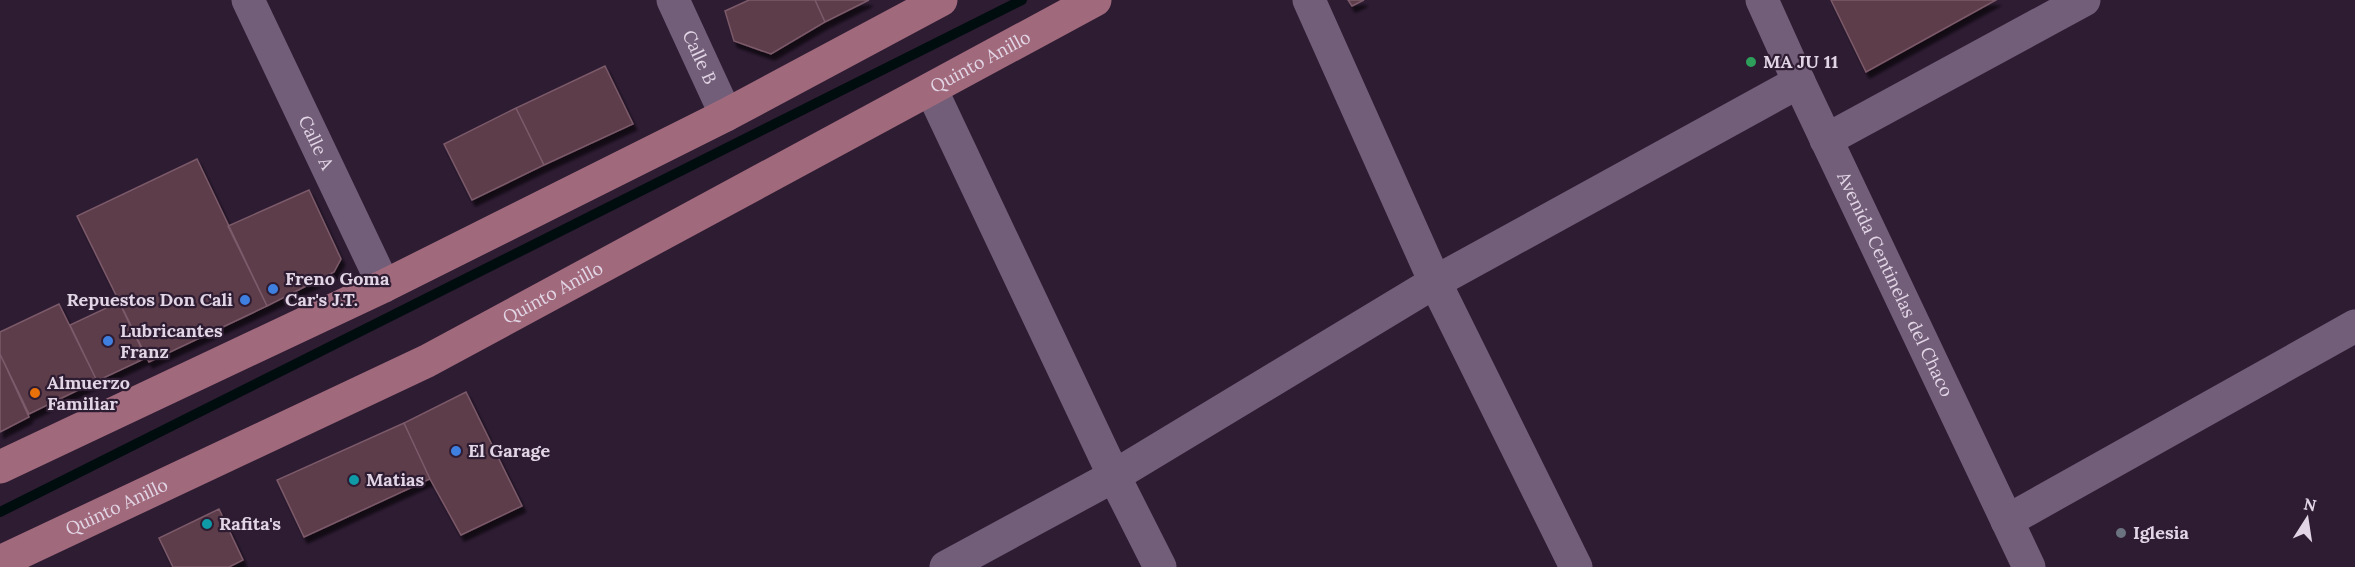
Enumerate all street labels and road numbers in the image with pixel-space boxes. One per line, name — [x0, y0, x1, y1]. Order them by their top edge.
street label: Quinto Anillo — [926, 25, 1034, 98]
street label: Calle B — [677, 26, 722, 88]
street label: Calle A — [294, 112, 339, 174]
street label: Avenida Centinelas del Chaco — [1832, 167, 1959, 401]
street label: Quinto Anillo — [498, 256, 607, 329]
street label: Quinto Anillo — [61, 473, 172, 541]

